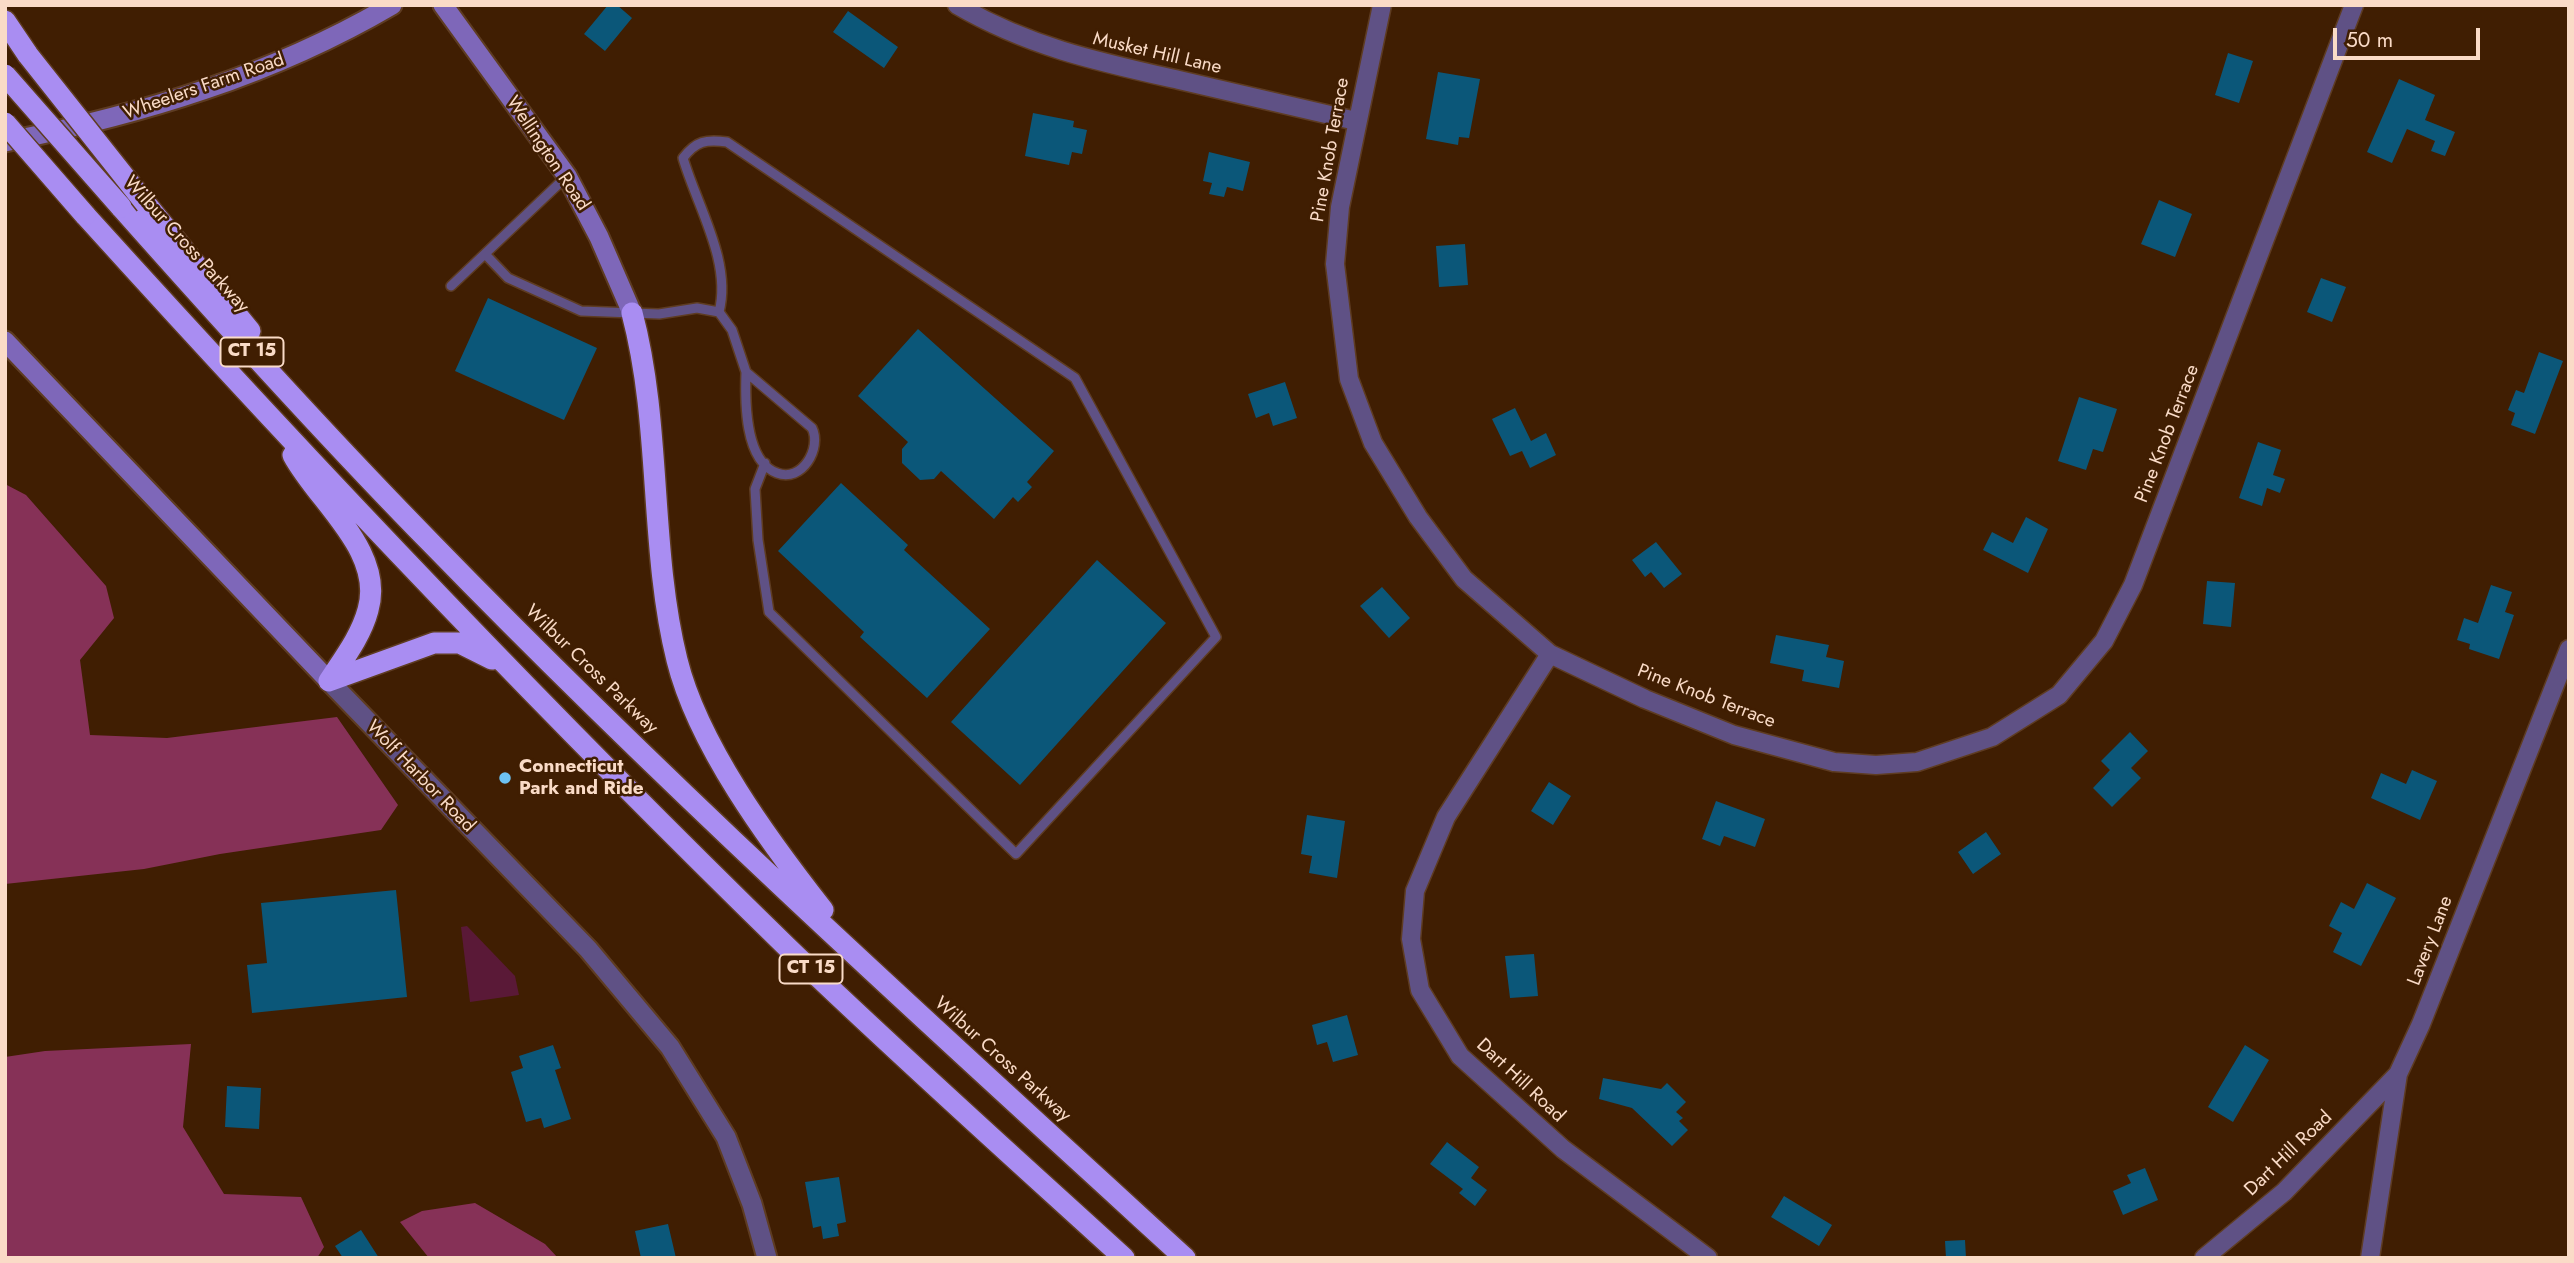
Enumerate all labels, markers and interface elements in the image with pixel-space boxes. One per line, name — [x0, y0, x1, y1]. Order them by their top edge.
scale bar — [2336, 14, 2483, 58]
text: 50 m — [2346, 25, 2393, 55]
street label: Musket Hill Lane — [1090, 28, 1224, 80]
street label: Wheelers Farm Road — [121, 49, 287, 125]
street label: Pine Knob Terrace — [1307, 76, 1355, 224]
street label: Wellington Road — [500, 92, 594, 216]
street label: Wilbur Cross Parkway — [119, 172, 253, 318]
road number: CT 15 — [220, 338, 284, 366]
street label: Pine Knob Terrace — [2131, 362, 2205, 506]
street label: Wilbur Cross Parkway — [520, 601, 662, 739]
street label: Pine Knob Terrace — [1634, 660, 1778, 734]
street label: Wolf Harbor Road — [361, 716, 479, 838]
place label: Connecticut Park and Ride — [519, 756, 644, 800]
marker: Connecticut Park and Ride — [497, 770, 513, 786]
street label: Lavery Lane — [2404, 893, 2458, 989]
road number: CT 15 — [780, 954, 842, 984]
street label: Wilbur Cross Parkway — [929, 993, 1075, 1127]
street label: Dart Hill Road — [1471, 1034, 1569, 1128]
street label: Dart Hill Road — [2241, 1107, 2337, 1201]

